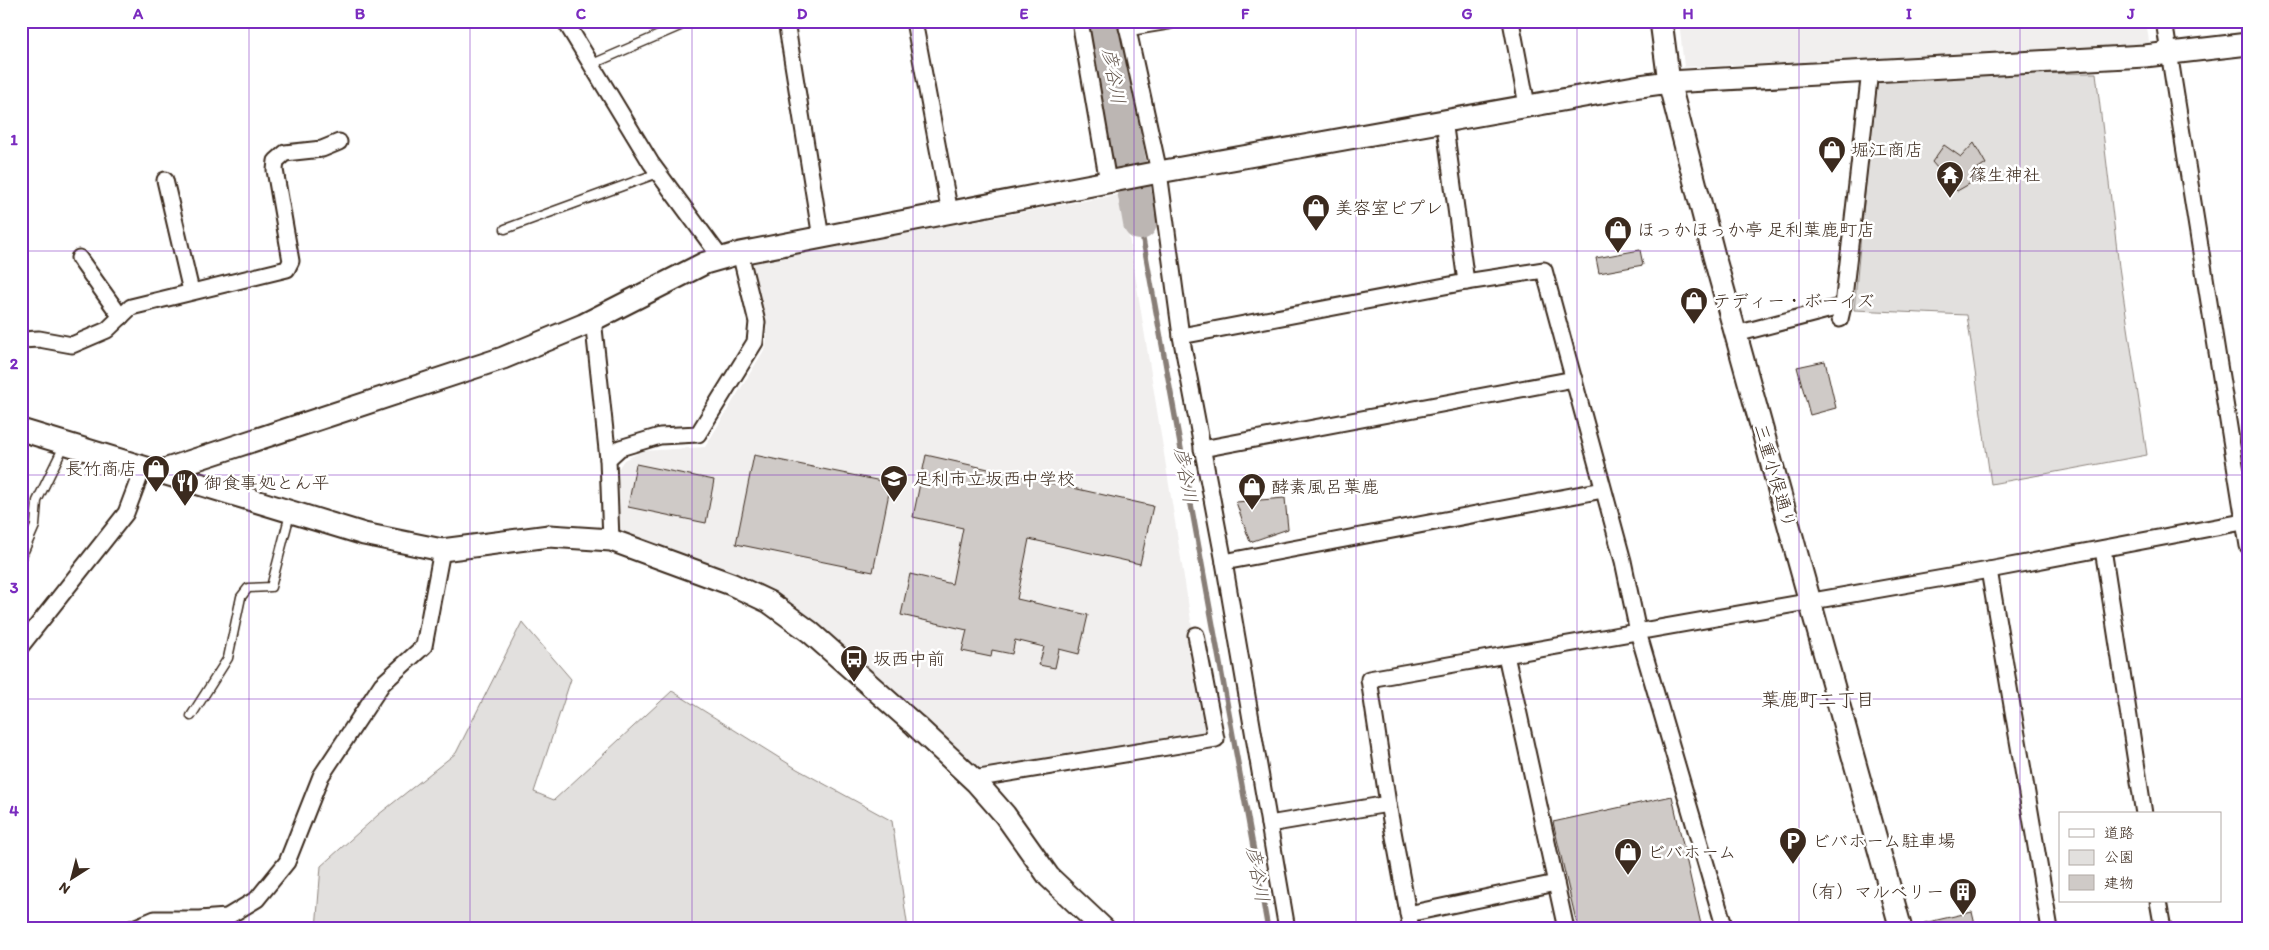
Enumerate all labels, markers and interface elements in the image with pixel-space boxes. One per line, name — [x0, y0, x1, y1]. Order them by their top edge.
text: A — [132, 4, 144, 23]
text: B — [355, 4, 366, 23]
text: C — [576, 4, 587, 23]
text: D — [797, 4, 808, 23]
text: E — [1020, 4, 1029, 23]
text: F — [1241, 4, 1250, 23]
text: G — [1461, 4, 1473, 23]
text: H — [1682, 4, 1694, 23]
text: I — [1906, 4, 1912, 23]
text: J — [2126, 4, 2135, 23]
water label: 彦谷川 — [1098, 46, 1130, 106]
text: 1 — [10, 130, 18, 149]
shop icon: 堀江商店 — [1817, 135, 1847, 174]
place label: 堀江商店 — [1851, 139, 1923, 161]
temple icon: 篠生神社 — [1935, 160, 1965, 199]
place label: 篠生神社 — [1969, 164, 2041, 186]
shop icon: 美容室ピプレ — [1301, 193, 1331, 232]
place label: 美容室ピプレ — [1335, 197, 1443, 219]
shop icon: ほっかほっか亭 足利葉鹿町店 — [1603, 215, 1633, 254]
place label: ほっかほっか亭 足利葉鹿町店 — [1637, 219, 1875, 241]
shop icon: テディー・ボーイズ — [1679, 286, 1709, 325]
place label: テディー・ボーイズ — [1713, 290, 1874, 312]
text: 2 — [10, 354, 19, 373]
street label: 三重小俣通り — [1750, 421, 1800, 531]
water label: 彦谷川 — [1170, 445, 1202, 505]
shop icon: 長竹商店 — [141, 454, 171, 493]
place label: 長竹商店 — [65, 458, 137, 480]
school or university icon: 足利市立坂西中学校 — [879, 464, 909, 503]
restaurant icon: 御食事処とん平 — [170, 468, 200, 507]
place label: 足利市立坂西中学校 — [913, 468, 1075, 490]
place label: 御食事処とん平 — [204, 472, 330, 494]
shop icon: 酵素風呂葉鹿 — [1237, 472, 1267, 511]
place label: 酵素風呂葉鹿 — [1271, 476, 1379, 498]
text: 3 — [10, 578, 19, 597]
bus stop icon: 坂西中前 — [839, 644, 869, 683]
place label: 坂西中前 — [873, 648, 945, 670]
district label: 葉鹿町二丁目 — [1761, 688, 1875, 711]
text: 4 — [9, 801, 19, 820]
legend — [2059, 812, 2222, 902]
text: 道路 — [2104, 824, 2134, 842]
parking icon: ビバホーム駐車場 — [1778, 826, 1808, 865]
place label: ビバホーム駐車場 — [1812, 830, 1955, 852]
shop icon: ビバホーム — [1613, 837, 1643, 876]
place label: ビバホーム — [1647, 841, 1736, 863]
water label: 彦谷川 — [1242, 844, 1274, 904]
text: 公園 — [2104, 848, 2134, 866]
north arrow — [48, 852, 98, 902]
text: 建物 — [2104, 874, 2134, 892]
building icon: （有）マルベリー — [1948, 877, 1978, 916]
text: N — [56, 878, 73, 898]
place label: （有）マルベリー — [1800, 881, 1944, 903]

